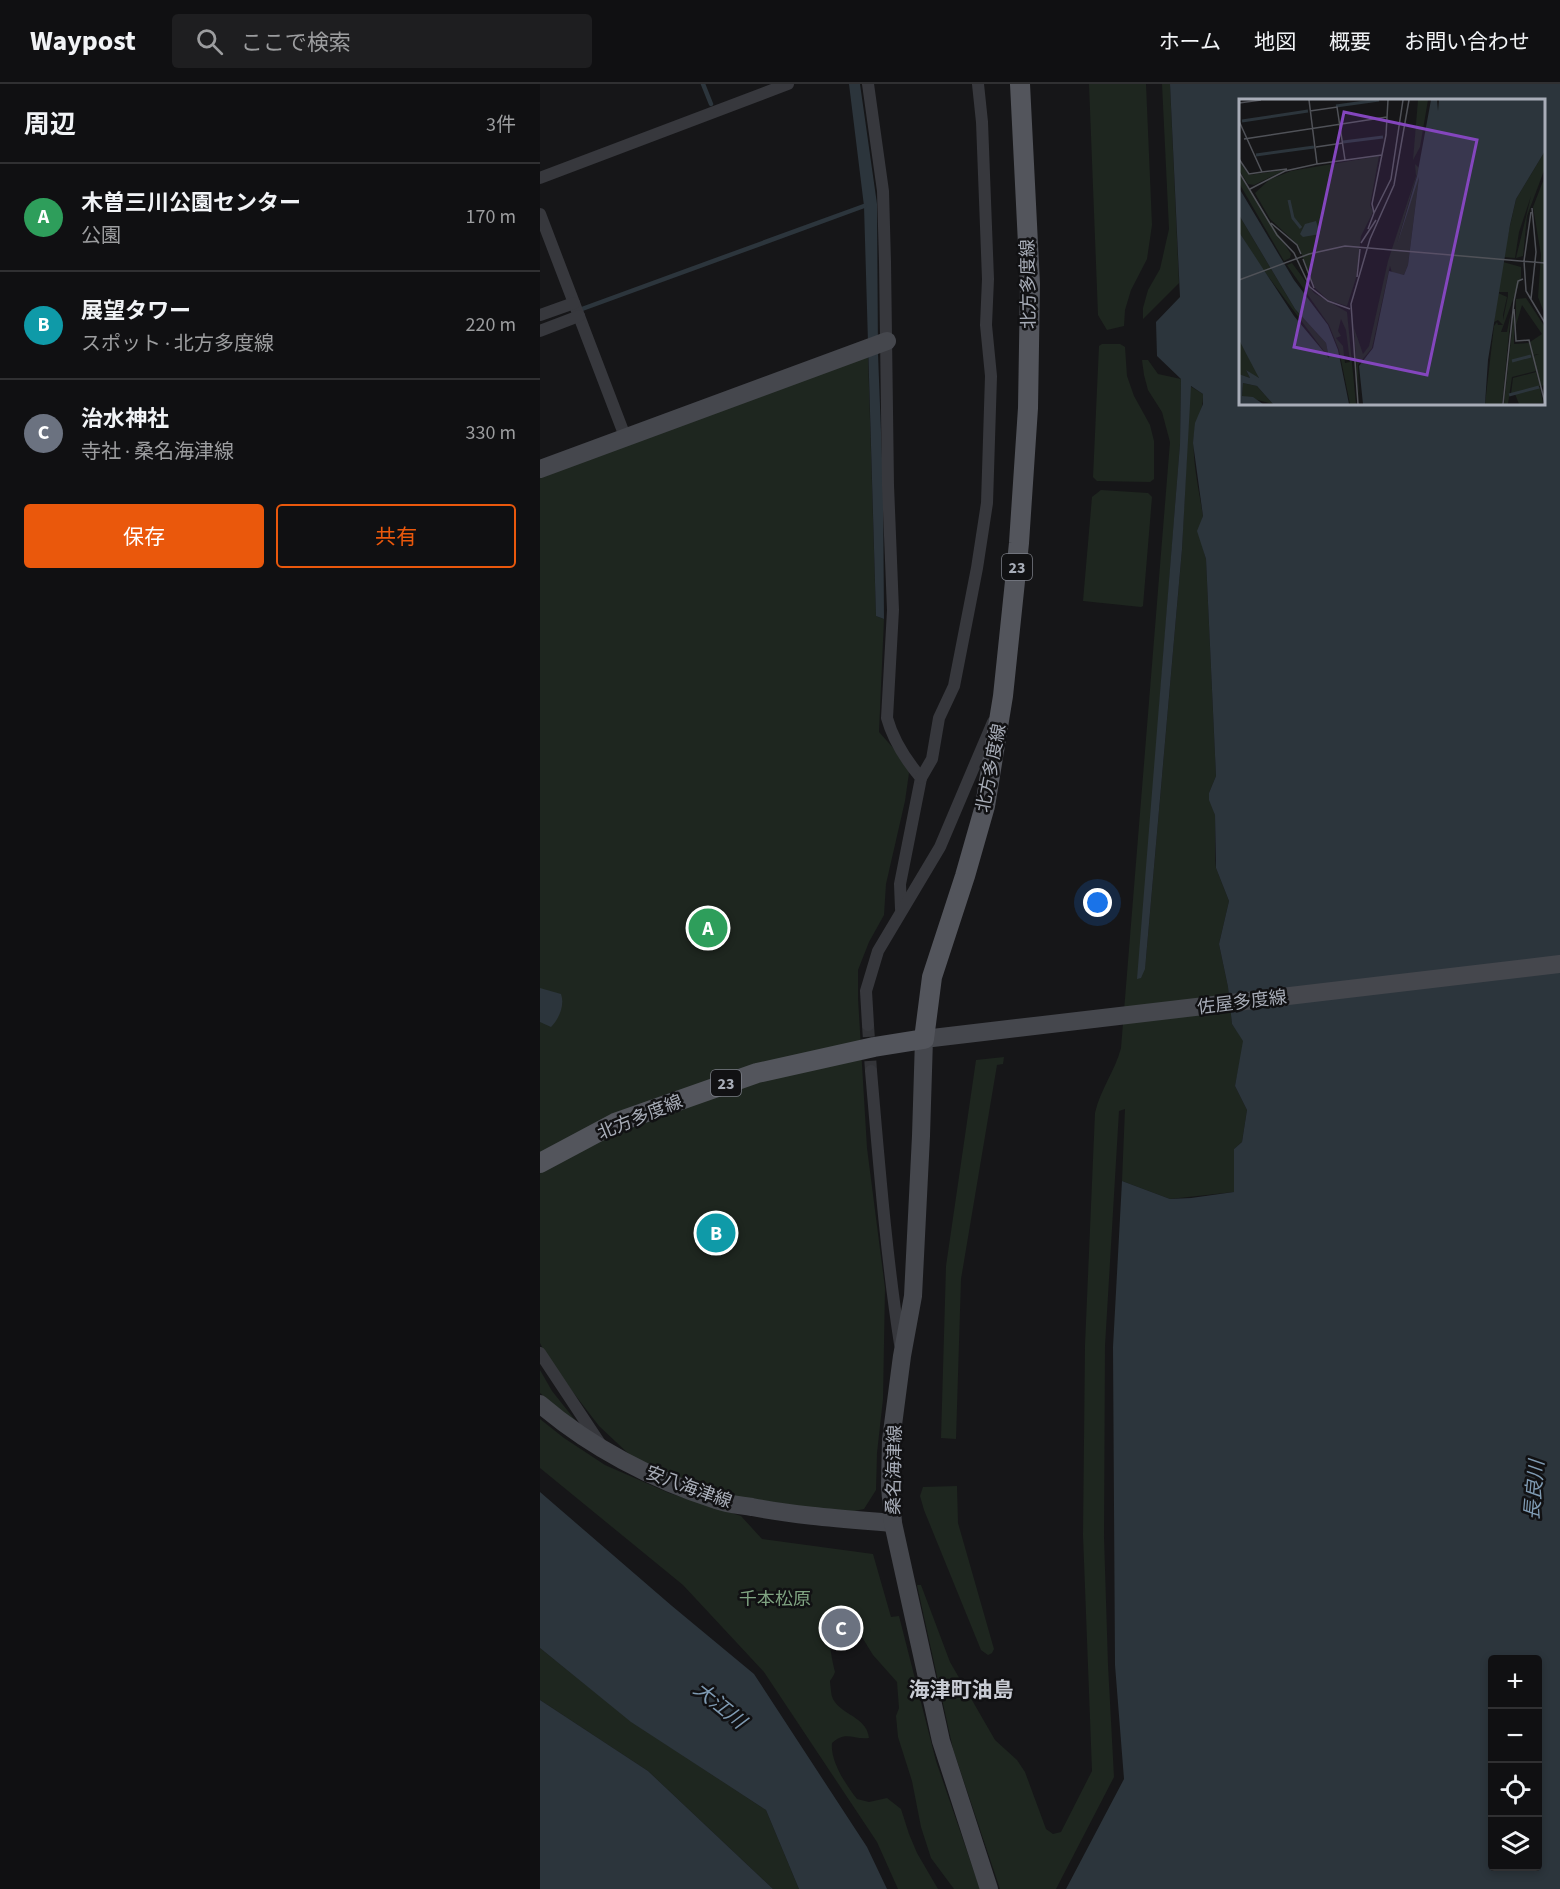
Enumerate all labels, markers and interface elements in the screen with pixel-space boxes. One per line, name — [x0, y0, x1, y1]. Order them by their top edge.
search box — [172, 14, 592, 68]
text: Waypost — [30, 21, 136, 61]
icon: search — [193, 25, 226, 58]
text: ここで検索 — [241, 27, 351, 59]
text: ホーム — [1159, 27, 1221, 57]
text: 地図 — [1254, 27, 1296, 57]
text: 概要 — [1329, 27, 1371, 57]
text: お問い合わせ — [1404, 27, 1530, 57]
inset map — [1239, 99, 1545, 405]
text: 周辺 — [24, 106, 76, 143]
text: 3件 — [486, 111, 516, 139]
text: 木曽三川公園センター — [81, 187, 301, 219]
text: A — [38, 203, 49, 231]
text: 170 m — [466, 203, 516, 231]
text: 公園 — [81, 222, 121, 250]
street label: 北方多度線 — [1015, 239, 1042, 329]
text: 展望タワー — [81, 295, 191, 327]
text: B — [37, 311, 50, 339]
text: 220 m — [466, 311, 516, 339]
text: スポット · 北方多度線 — [81, 330, 274, 358]
text: 治水神社 — [81, 403, 169, 435]
text: C — [38, 419, 49, 447]
text: 330 m — [466, 419, 516, 447]
text: 寺社 · 桑名海津線 — [81, 438, 234, 466]
button: 保存 — [24, 504, 264, 568]
button: 共有 — [276, 504, 516, 568]
road number: 23 — [1002, 554, 1032, 580]
street label: 北方多度線 — [971, 722, 1012, 815]
your location — [1083, 888, 1112, 917]
pin: A — [688, 906, 728, 950]
street label: 佐屋多度線 — [1196, 985, 1288, 1020]
road number: 23 — [711, 1070, 741, 1096]
street label: 北方多度線 — [594, 1089, 687, 1146]
pin: B — [696, 1210, 735, 1256]
street label: 桑名海津線 — [881, 1425, 908, 1515]
water label: 長良川 — [1518, 1457, 1552, 1521]
street label: 安八海津線 — [642, 1460, 735, 1515]
park label: 千本松原 — [739, 1587, 811, 1612]
pin: C — [822, 1606, 860, 1650]
map controls — [1488, 1655, 1542, 1871]
button: + — [1488, 1655, 1542, 1709]
district label: 海津町油島 — [909, 1675, 1014, 1705]
water label: 大江川 — [687, 1676, 753, 1737]
button: − — [1488, 1709, 1542, 1763]
button: locate — [1488, 1763, 1542, 1817]
button: layers — [1488, 1817, 1542, 1871]

